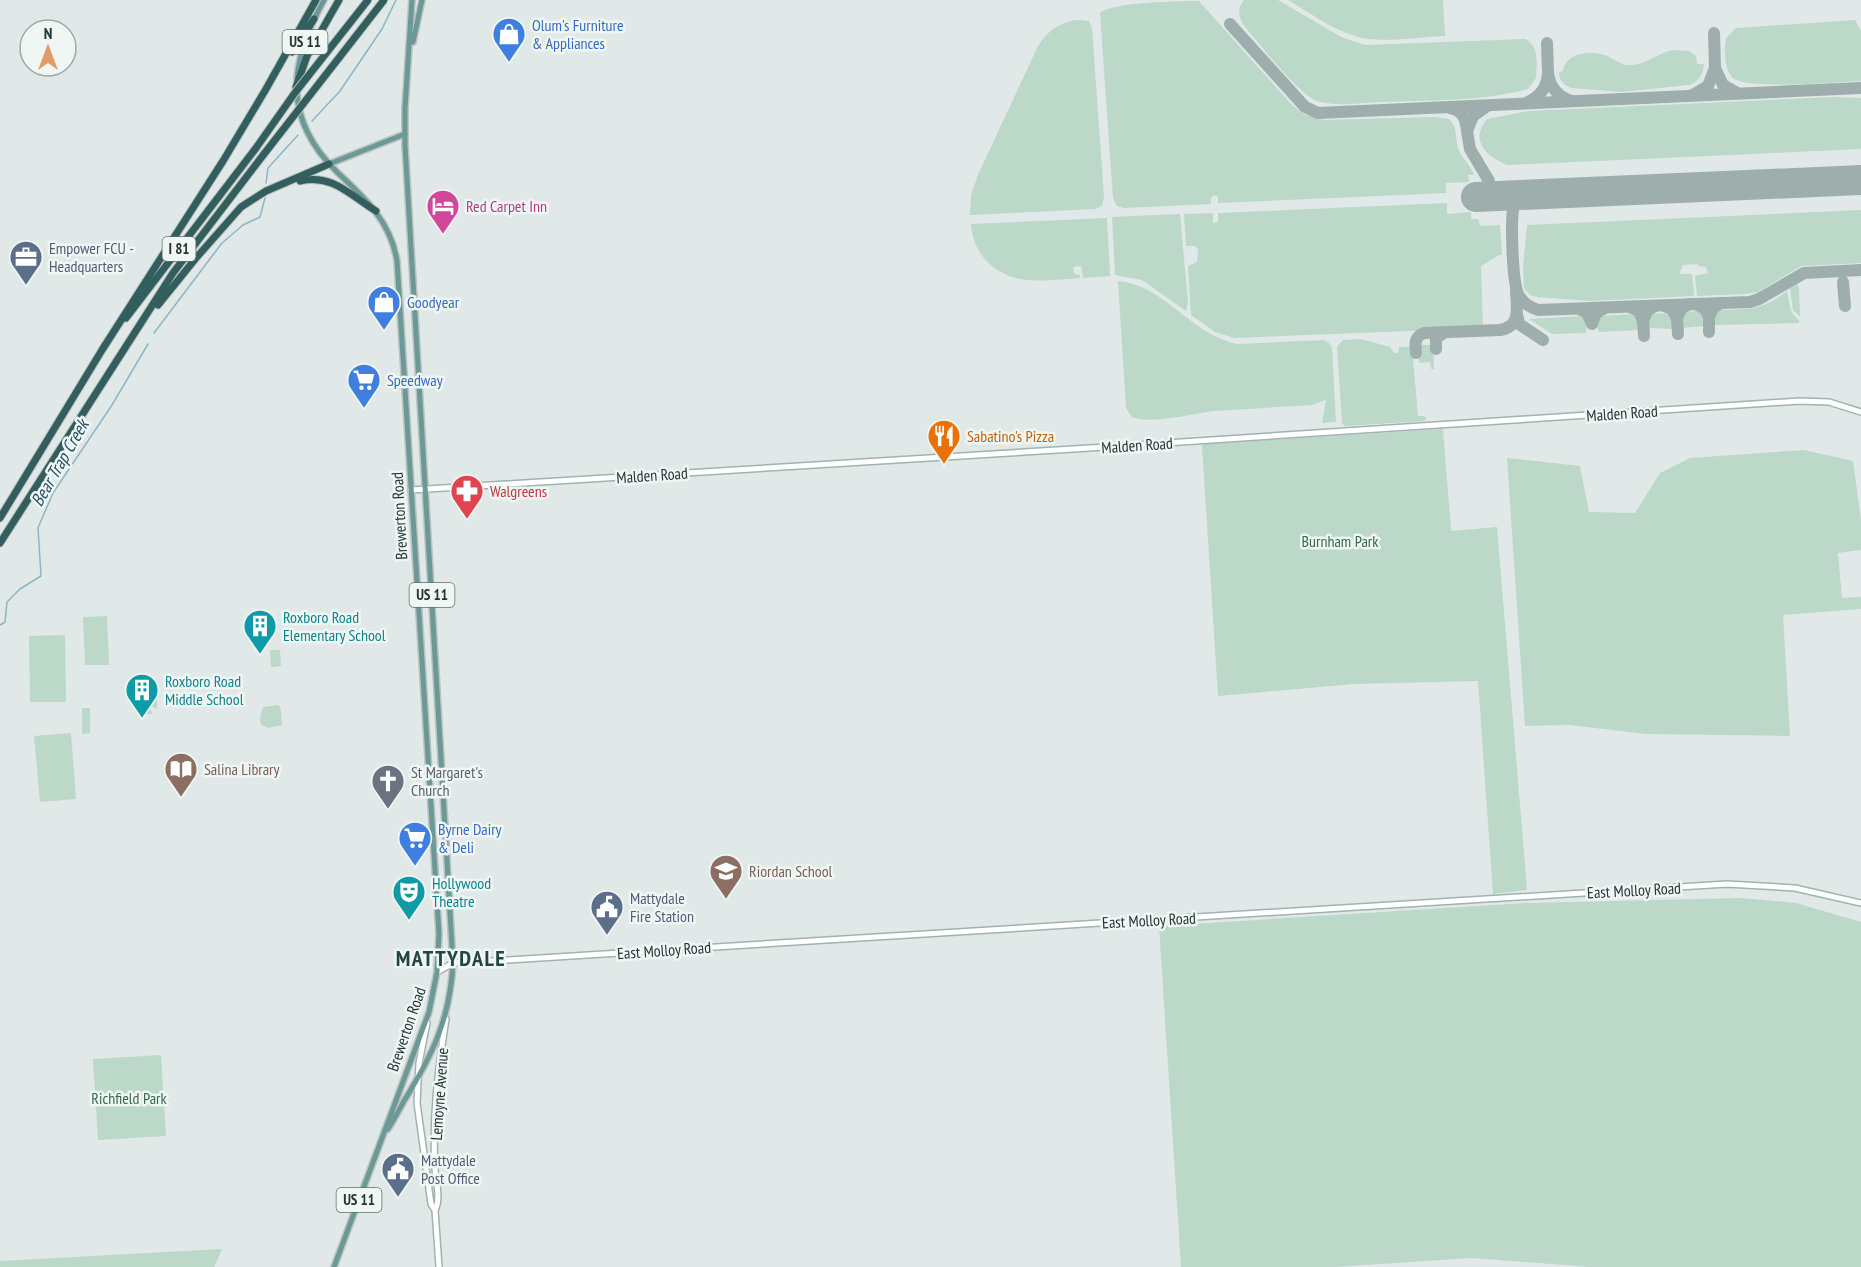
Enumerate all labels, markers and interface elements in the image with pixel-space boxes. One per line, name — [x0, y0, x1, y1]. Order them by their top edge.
place label: Olum's Furniture & Appliances — [532, 15, 624, 53]
shop icon: Olum's Furniture & Appliances — [491, 16, 527, 63]
north arrow — [18, 18, 78, 78]
text: N — [44, 23, 52, 43]
road number: US 11 — [282, 30, 328, 54]
hotel icon: Red Carpet Inn — [425, 188, 461, 235]
place label: Red Carpet Inn — [466, 196, 547, 216]
road number: I 81 — [162, 237, 195, 261]
place label: Empower FCU - Headquarters — [49, 238, 134, 276]
office icon: Empower FCU - Headquarters — [8, 239, 44, 286]
shop icon: Goodyear — [366, 284, 402, 331]
place label: Goodyear — [407, 292, 460, 312]
supermarket icon: Speedway — [346, 362, 382, 409]
place label: Speedway — [387, 370, 443, 390]
street label: Malden Road — [1586, 401, 1658, 425]
water label: Bear Trap Creek — [26, 414, 95, 510]
restaurant icon: Sabatino's Pizza — [926, 418, 962, 465]
place label: Sabatino's Pizza — [967, 426, 1054, 446]
street label: Malden Road — [1101, 433, 1173, 457]
street label: Malden Road — [616, 463, 688, 487]
street label: Brewerton Road — [387, 471, 411, 560]
pharmacy icon: Walgreens — [449, 473, 485, 520]
place label: Walgreens — [490, 481, 547, 501]
park label: Burnham Park — [1302, 531, 1379, 551]
road number: US 11 — [410, 583, 454, 607]
place label: Roxboro Road Elementary School — [283, 607, 386, 645]
building icon: Roxboro Road Elementary School — [242, 608, 278, 655]
place label: Roxboro Road Middle School — [165, 671, 244, 709]
building icon: Roxboro Road Middle School — [124, 672, 160, 719]
library icon: Salina Library — [163, 751, 199, 798]
place label: Salina Library — [204, 759, 280, 779]
place label: St Margaret's Church — [411, 762, 483, 800]
church icon: St Margaret's Church — [370, 763, 406, 810]
place label: Byrne Dairy & Deli — [438, 819, 502, 857]
supermarket icon: Byrne Dairy & Deli — [397, 820, 433, 867]
school or university icon: Riordan School — [708, 853, 744, 900]
place label: Riordan School — [749, 861, 833, 881]
place label: Hollywood Theatre — [432, 873, 491, 911]
theatre icon: Hollywood Theatre — [391, 874, 427, 921]
street label: East Molloy Road — [1587, 878, 1682, 902]
place label: Mattydale Fire Station — [630, 888, 694, 926]
public building icon: Mattydale Fire Station — [589, 889, 625, 936]
street label: East Molloy Road — [1102, 908, 1197, 932]
street label: East Molloy Road — [616, 937, 712, 963]
district label: MATTYDALE — [396, 944, 506, 972]
street label: Brewerton Road — [382, 984, 430, 1074]
street label: Lemoyne Avenue — [426, 1047, 452, 1141]
park label: Richfield Park — [91, 1088, 167, 1108]
place label: Mattydale Post Office — [421, 1150, 480, 1188]
public building icon: Mattydale Post Office — [380, 1151, 416, 1198]
road number: US 11 — [336, 1188, 382, 1212]

